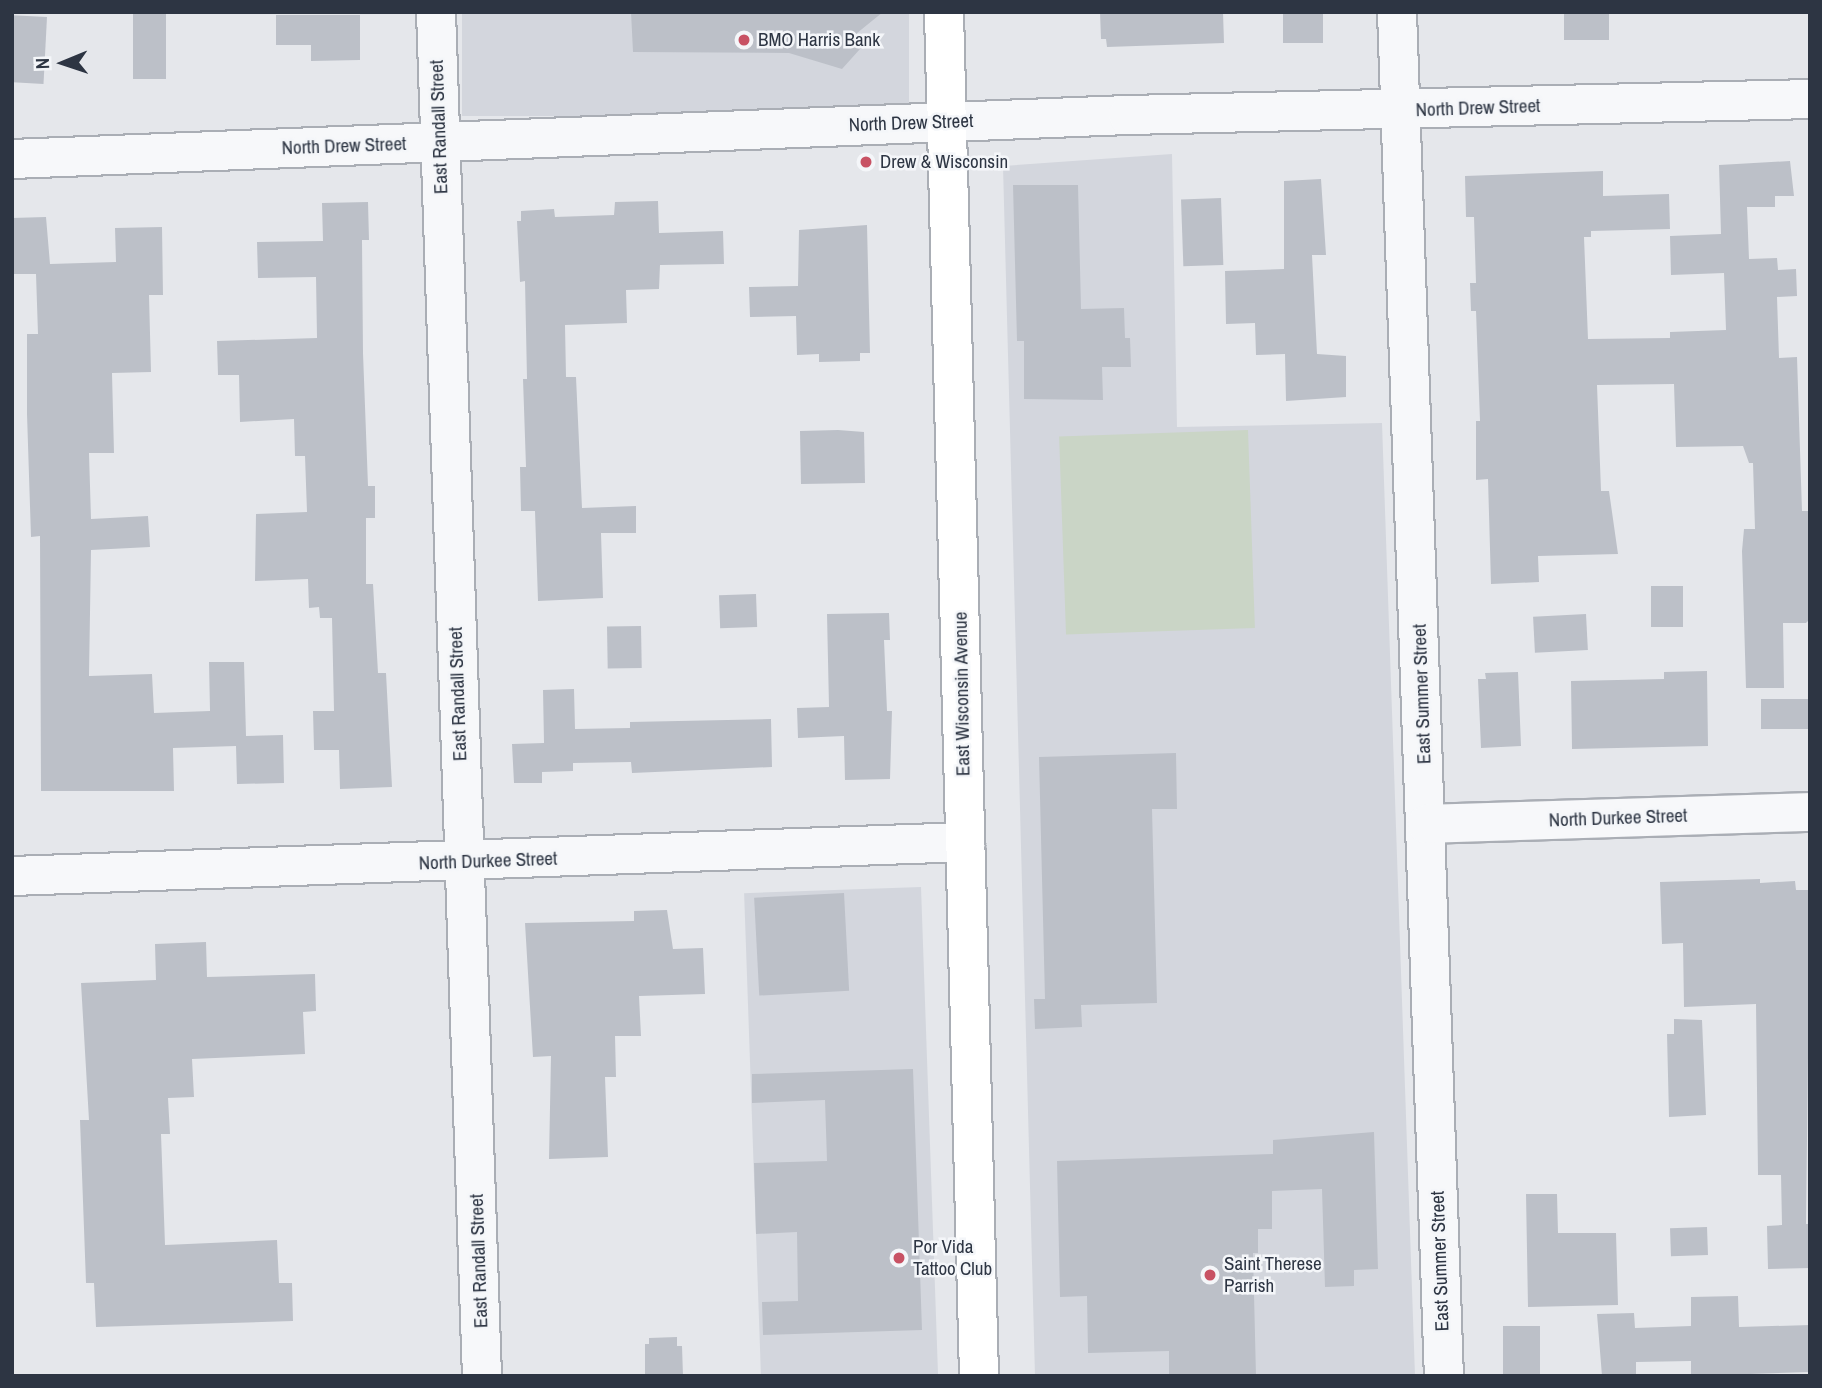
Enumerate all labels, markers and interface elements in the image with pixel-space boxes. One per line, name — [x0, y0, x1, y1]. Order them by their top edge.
north arrow — [28, 28, 98, 98]
place label: BMO Harris Bank — [758, 29, 880, 51]
marker: BMO Harris Bank — [736, 32, 752, 48]
text: N — [29, 58, 55, 70]
street label: East Randall Street — [425, 60, 453, 194]
street label: North Drew Street — [1415, 94, 1541, 122]
street label: North Drew Street — [848, 109, 974, 137]
street label: North Drew Street — [281, 132, 407, 160]
place label: Drew & Wisconsin — [880, 151, 1008, 173]
marker: Drew & Wisconsin — [858, 154, 874, 170]
street label: East Wisconsin Avenue — [949, 611, 975, 777]
street label: East Summer Street — [1408, 624, 1436, 764]
street label: East Randall Street — [444, 627, 472, 761]
street label: North Durkee Street — [1548, 804, 1688, 832]
street label: North Durkee Street — [418, 847, 558, 875]
street label: East Summer Street — [1426, 1191, 1454, 1331]
street label: East Randall Street — [465, 1194, 493, 1328]
place label: Por Vida Tattoo Club — [913, 1236, 992, 1280]
marker: Por Vida Tattoo Club — [891, 1250, 907, 1266]
place label: Saint Therese Parrish — [1224, 1253, 1322, 1297]
marker: Saint Therese Parrish — [1202, 1267, 1218, 1283]

